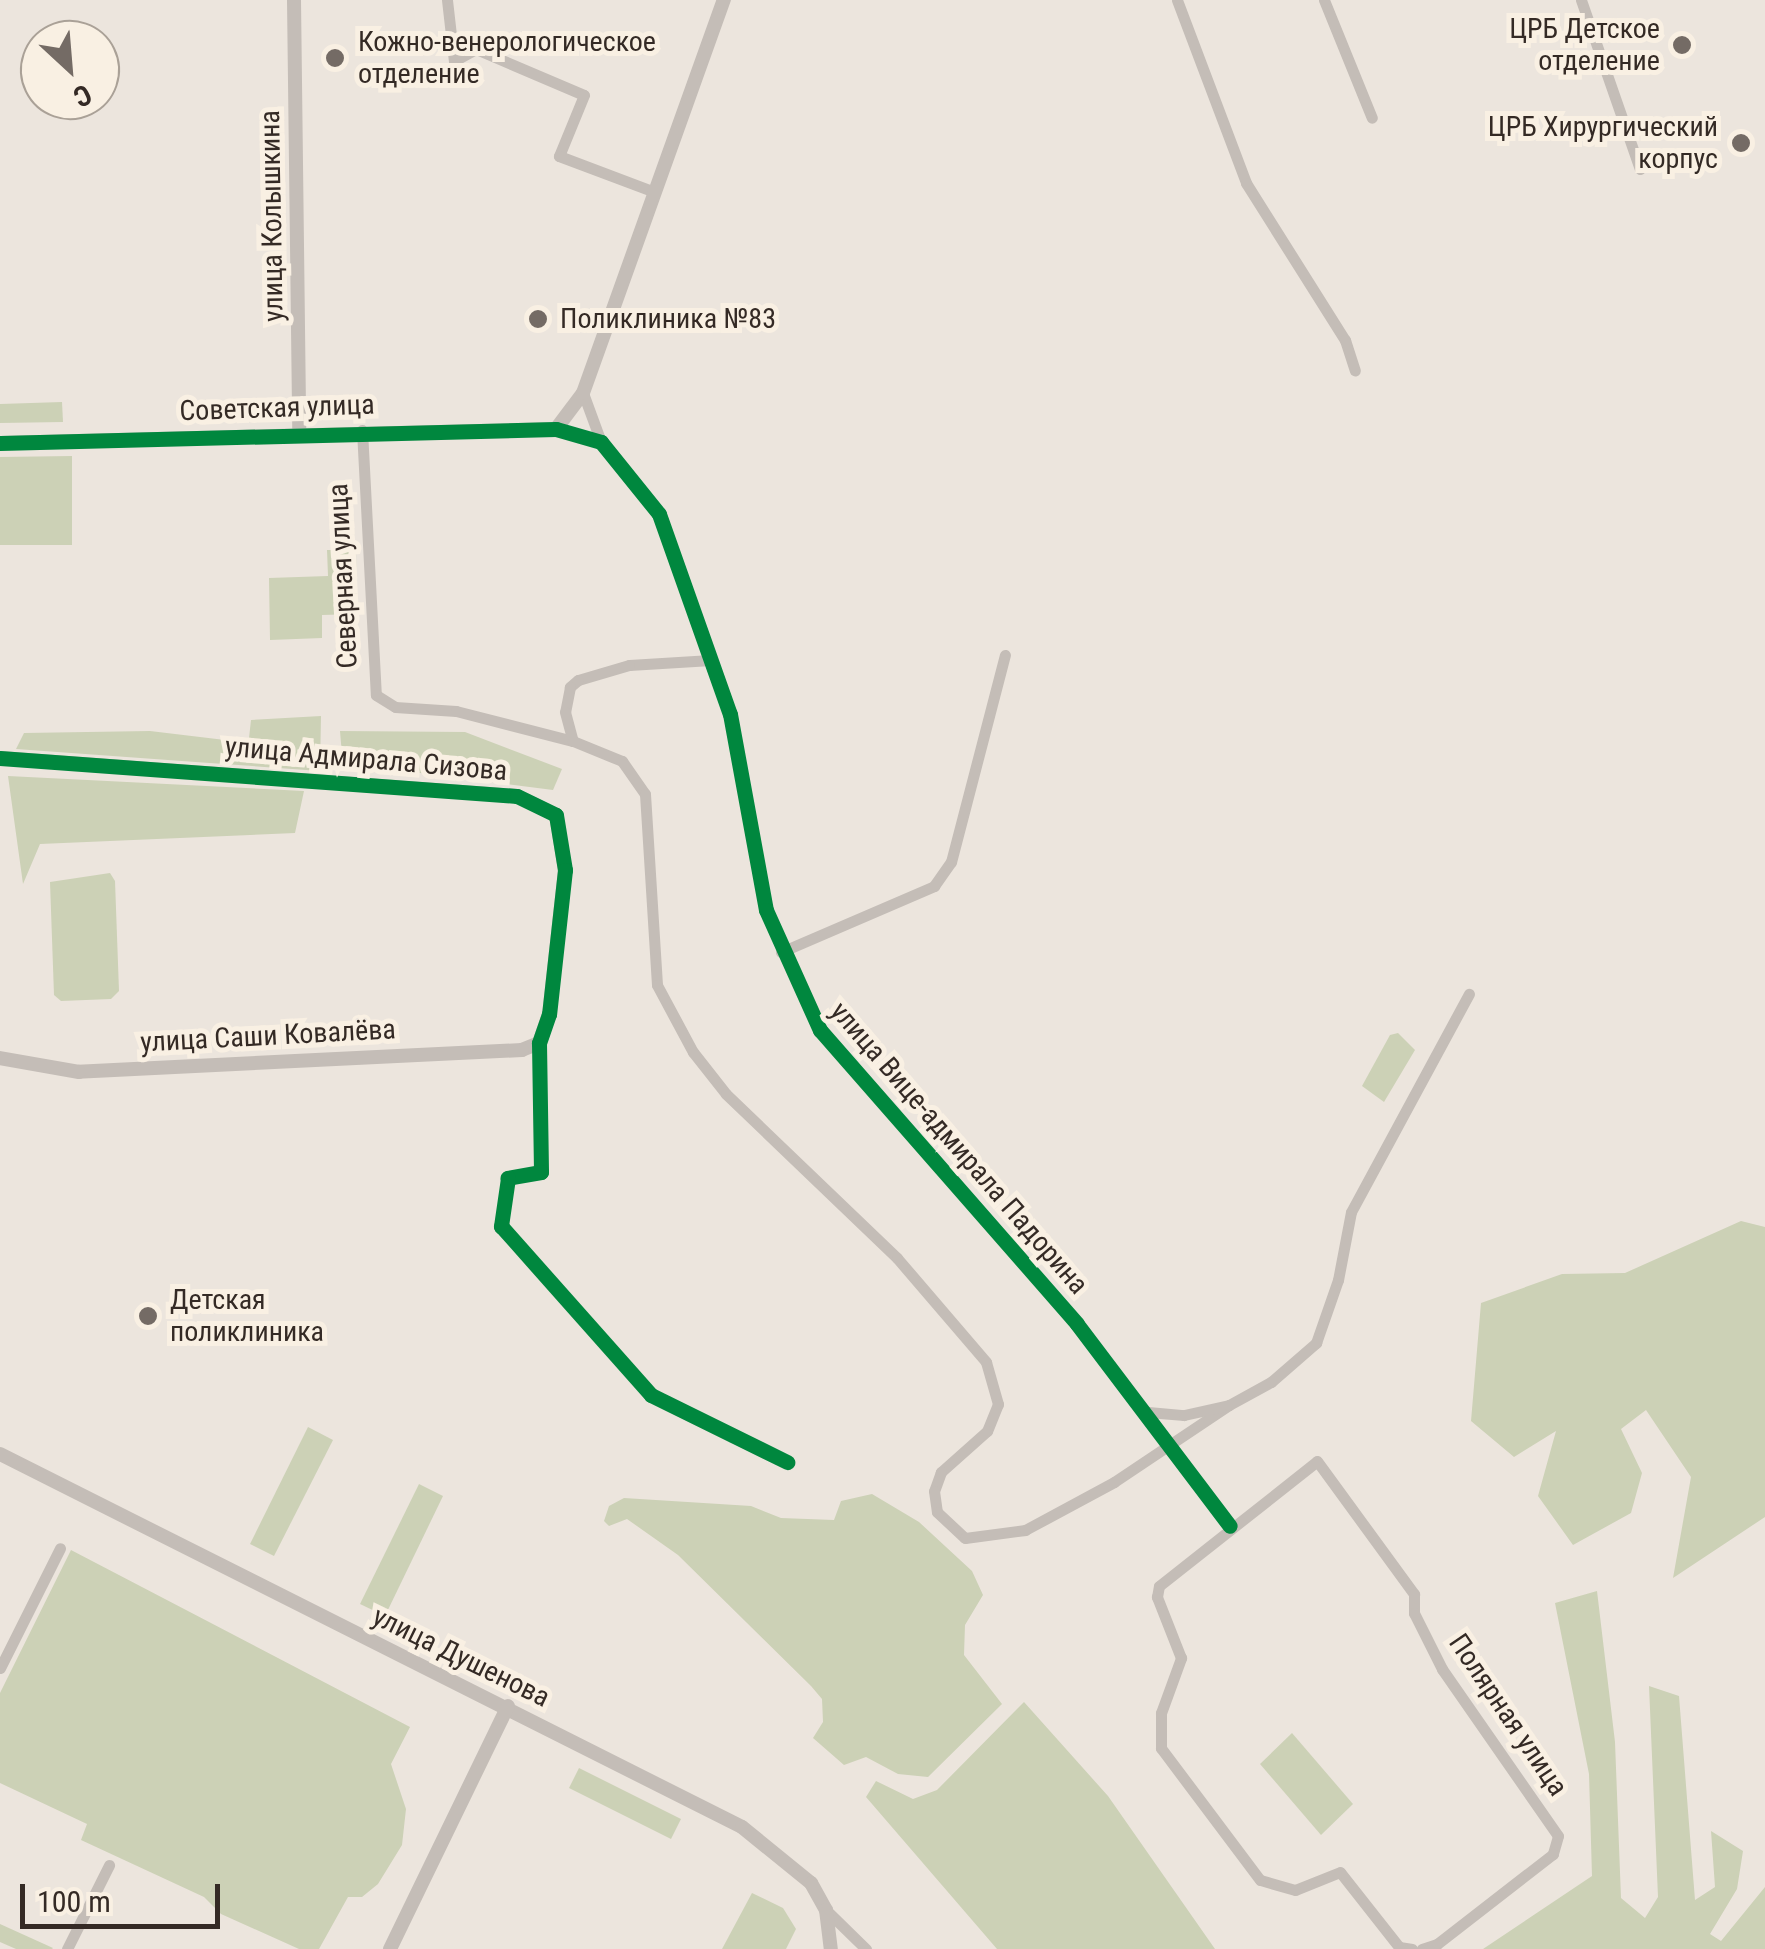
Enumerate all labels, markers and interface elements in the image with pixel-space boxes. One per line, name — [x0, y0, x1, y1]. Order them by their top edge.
place label: ЦРБ Детское отделение — [1509, 12, 1660, 78]
north arrow — [20, 20, 120, 120]
place label: Кожно-венерологическое отделение — [358, 25, 656, 91]
marker: ЦРБ Детское отделение — [1669, 32, 1695, 58]
marker: Кожно-венерологическое отделение — [322, 45, 348, 71]
text: С — [68, 77, 97, 114]
street label: улица Колышкина — [253, 110, 291, 322]
place label: ЦРБ Хирургический корпус — [1488, 110, 1718, 176]
marker: ЦРБ Хирургический корпус — [1728, 130, 1754, 156]
place label: Поликлиника №83 — [560, 302, 776, 336]
marker: Поликлиника №83 — [525, 306, 551, 332]
street label: Советская улица — [179, 388, 375, 428]
street label: Северная улица — [321, 483, 365, 669]
street label: улица Адмирала Сизова — [223, 730, 509, 788]
street label: улица Вице-адмирала Падорина — [823, 995, 1095, 1301]
street label: улица Саши Ковалёва — [139, 1013, 397, 1059]
place label: Детская поликлиника — [170, 1283, 324, 1349]
marker: Детская поликлиника — [135, 1303, 161, 1329]
street label: улица Душенова — [367, 1600, 555, 1714]
street label: Полярная улица — [1441, 1628, 1575, 1802]
scale bar — [25, 1864, 225, 1926]
text: 100 m — [37, 1884, 111, 1919]

